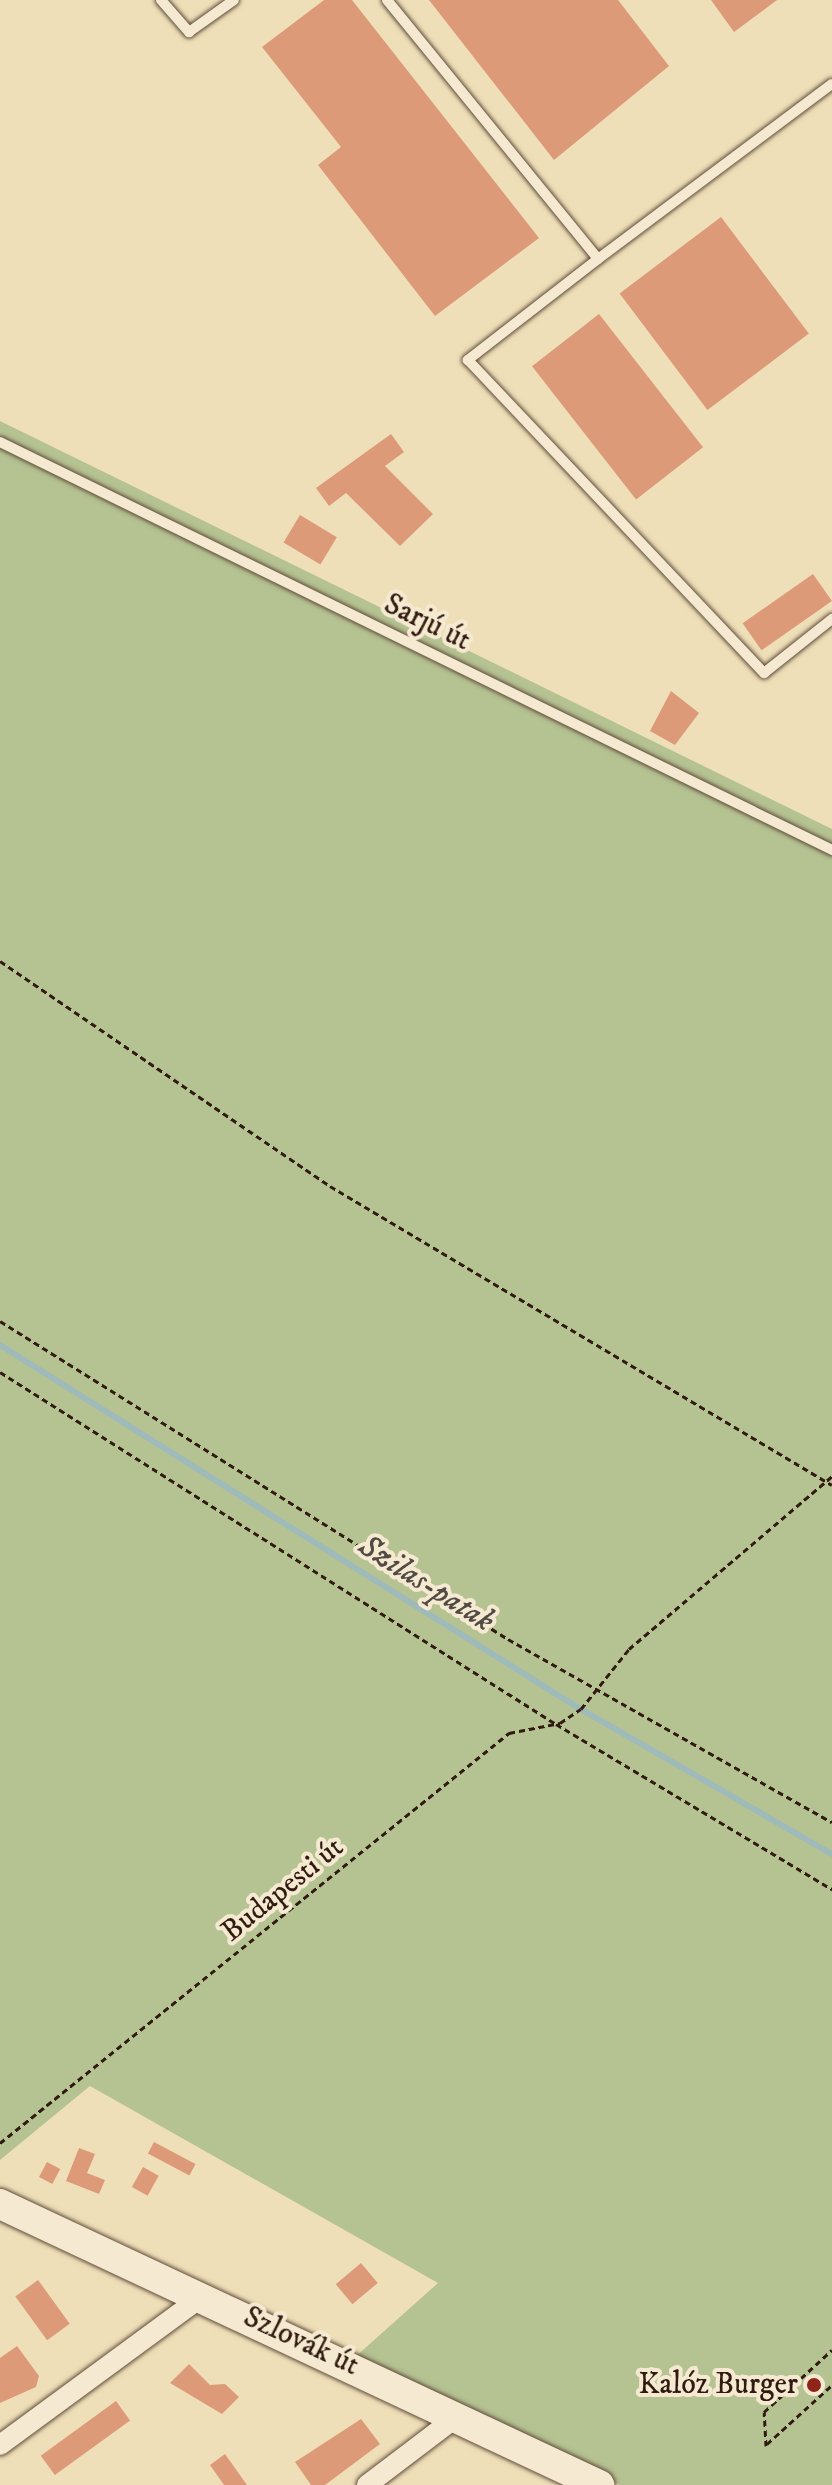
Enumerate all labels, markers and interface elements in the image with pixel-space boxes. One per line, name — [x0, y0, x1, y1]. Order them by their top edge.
street label: Sarjú út — [378, 587, 476, 659]
water label: Szilas-patak — [351, 1527, 501, 1641]
street label: Budapesti út — [215, 1830, 351, 1950]
street label: Szlovák út — [237, 2300, 365, 2384]
place label: Kalóz Burger — [638, 2367, 798, 2403]
marker: Kalóz Burger — [805, 2376, 823, 2394]

